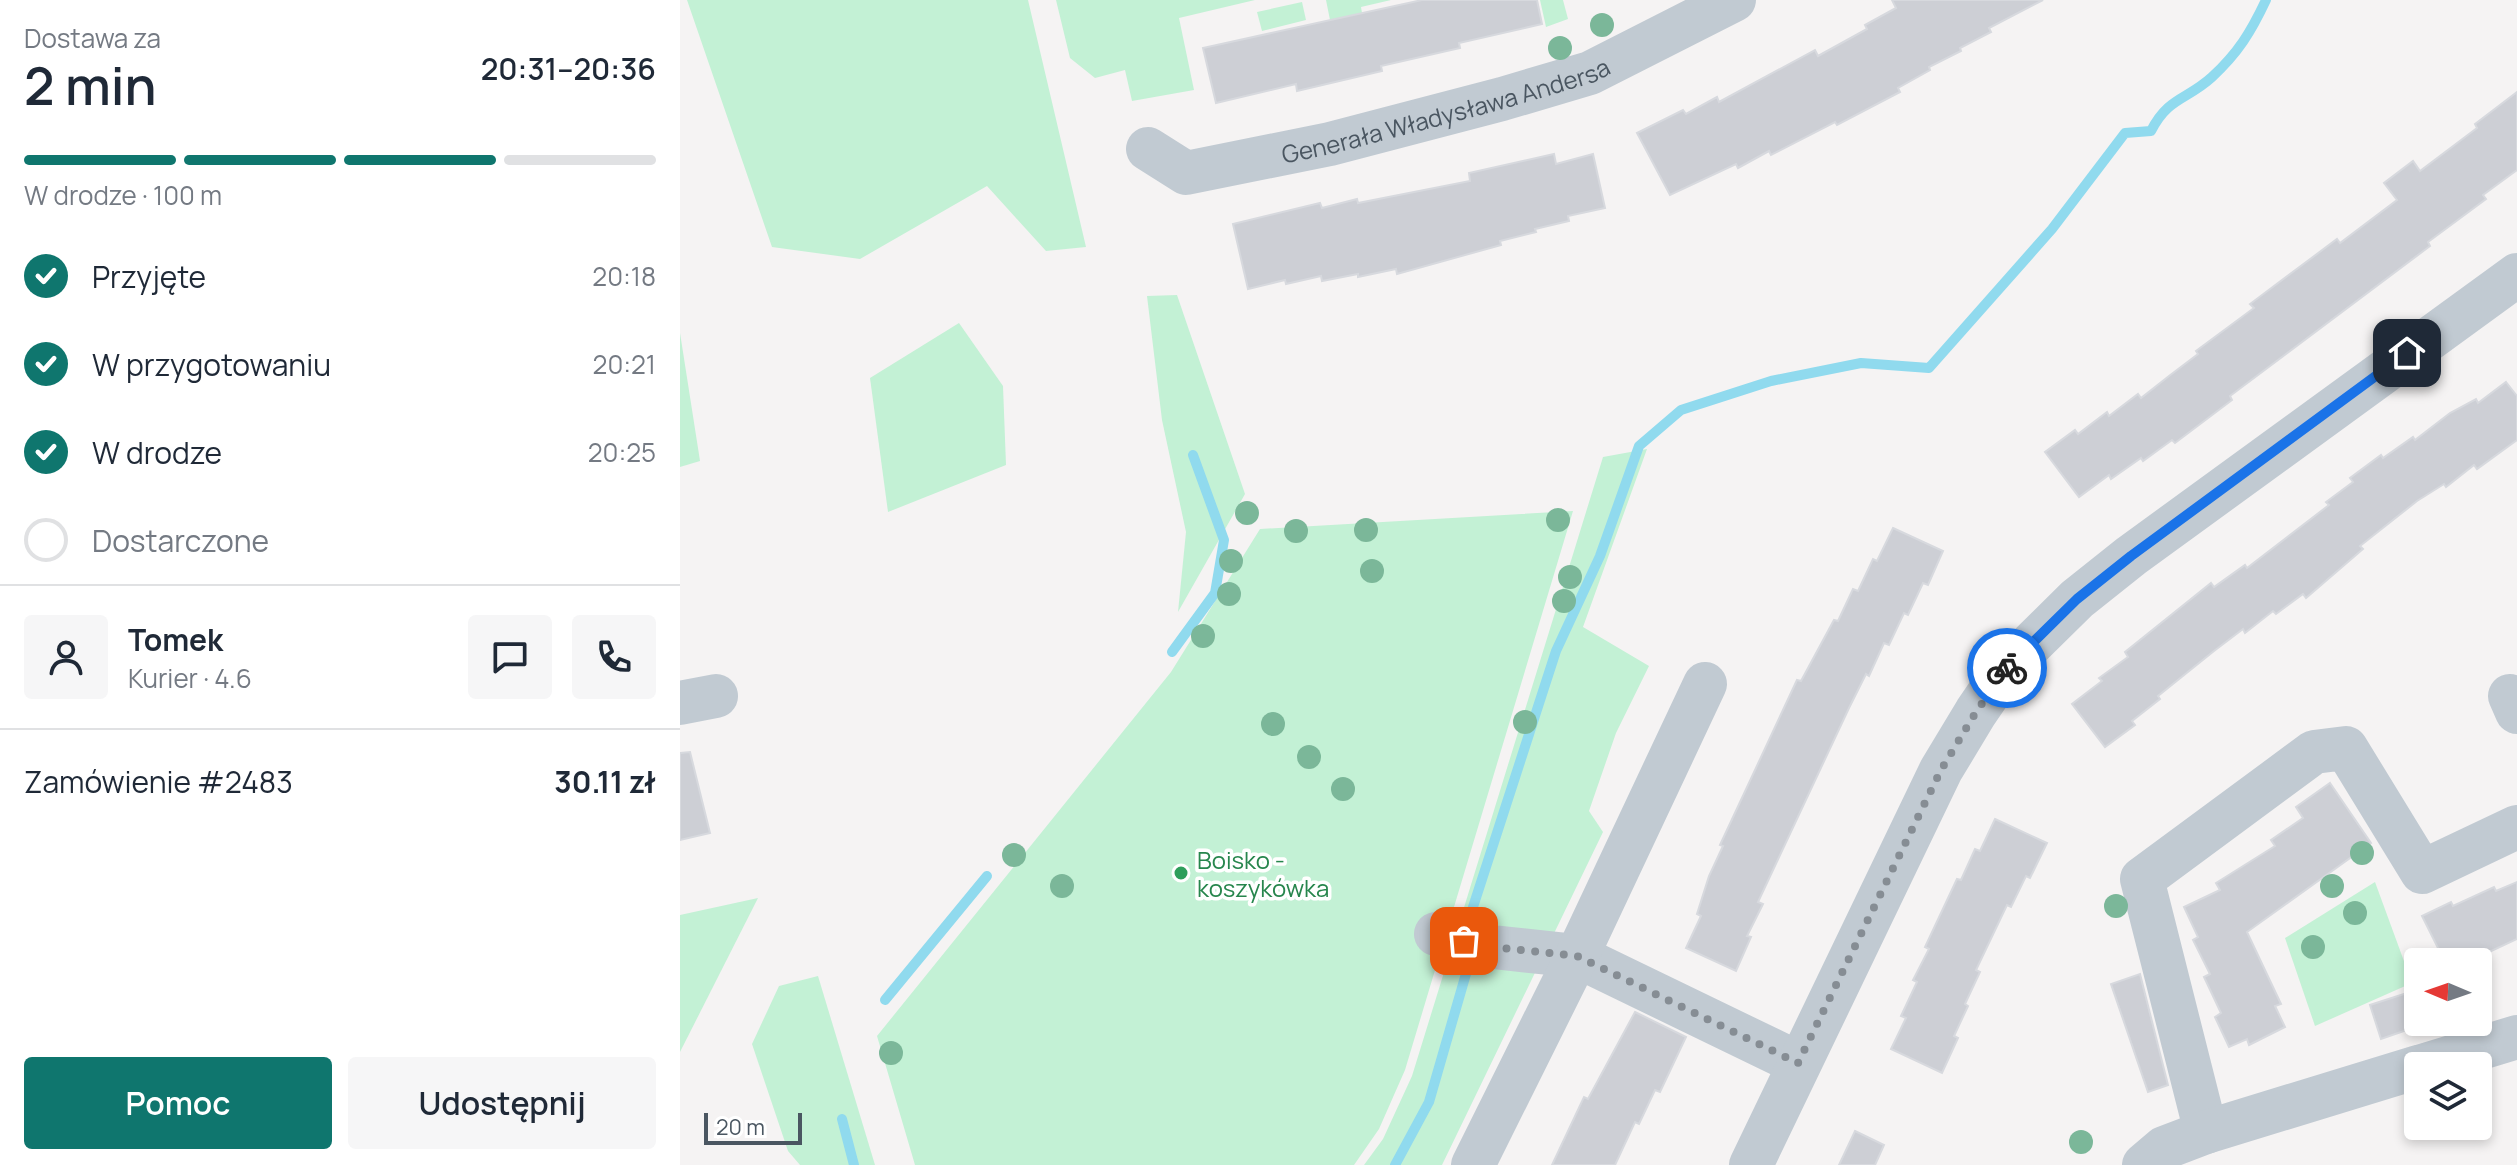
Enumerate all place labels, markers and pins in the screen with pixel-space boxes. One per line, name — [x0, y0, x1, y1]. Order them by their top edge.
pin — [2373, 319, 2441, 387]
place label: Boisko - koszykówka — [1197, 843, 1329, 904]
marker: Boisko - koszykówka — [1172, 864, 1190, 882]
pin — [1430, 907, 1498, 975]

